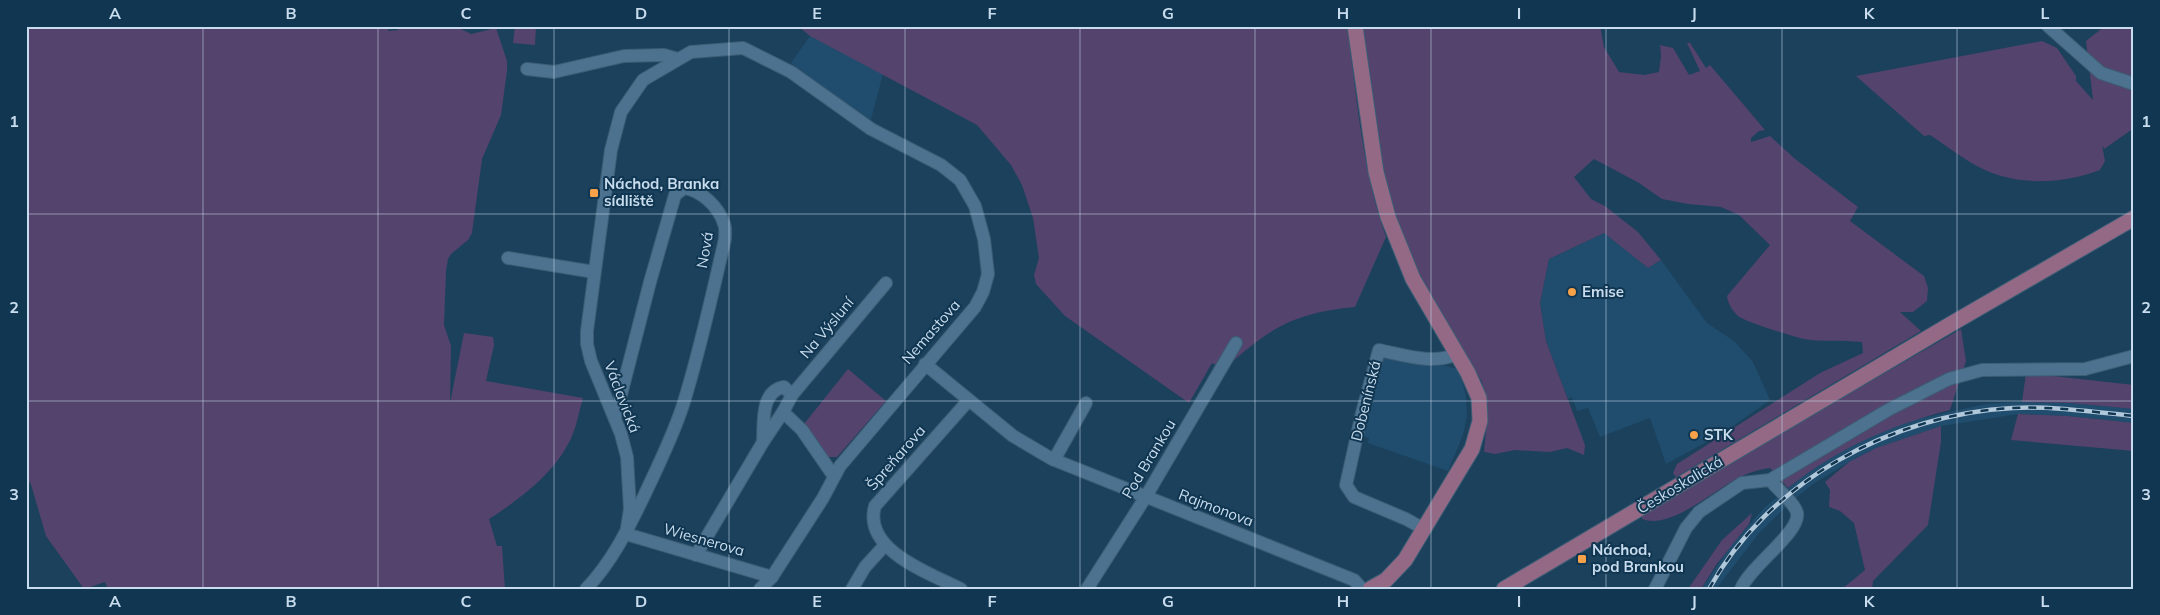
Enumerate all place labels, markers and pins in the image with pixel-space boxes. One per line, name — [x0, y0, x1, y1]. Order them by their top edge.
place label: Náchod, Branka sídliště — [604, 174, 719, 210]
marker: Náchod, Branka sídliště — [588, 187, 600, 199]
place label: Emise — [1582, 282, 1624, 301]
marker: Emise — [1566, 286, 1578, 298]
place label: STK — [1704, 425, 1734, 444]
marker: STK — [1688, 429, 1700, 441]
place label: Náchod, pod Brankou — [1592, 540, 1684, 576]
marker: Náchod, pod Brankou — [1576, 553, 1588, 565]

